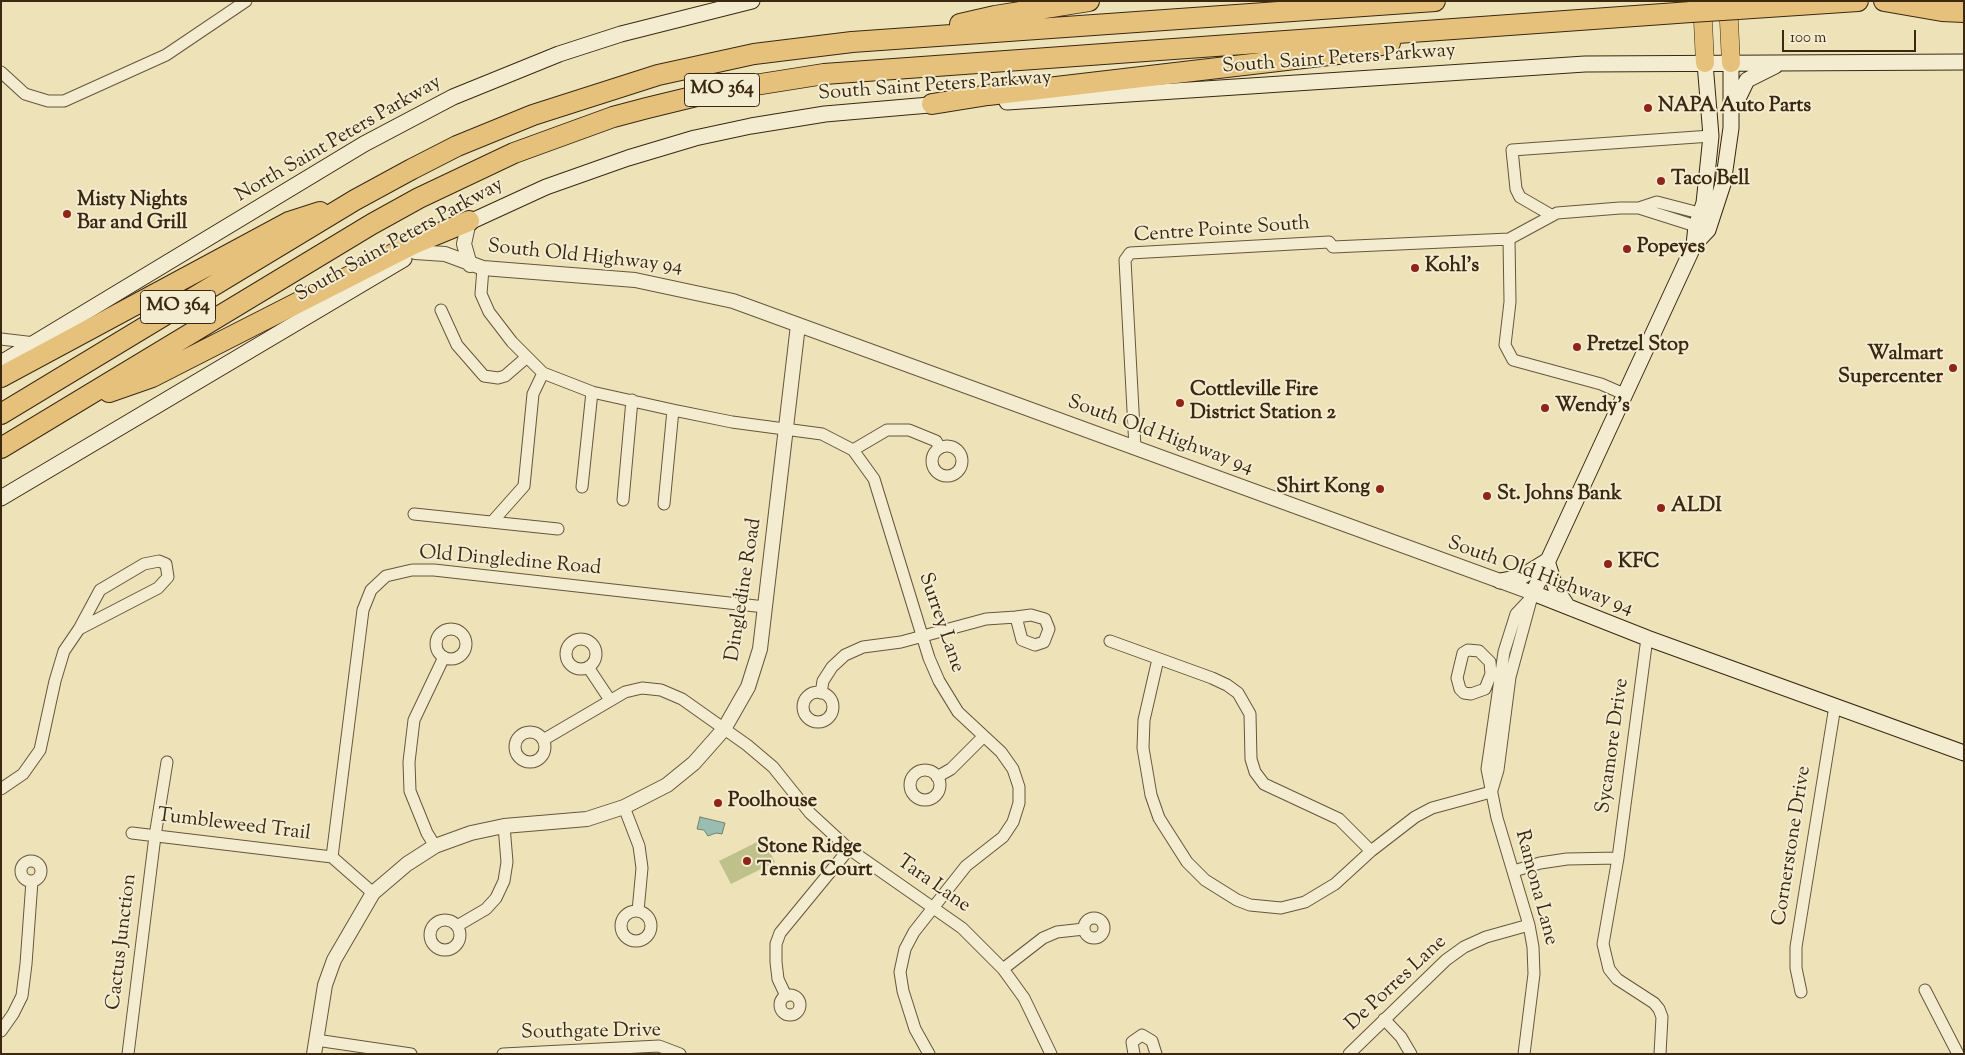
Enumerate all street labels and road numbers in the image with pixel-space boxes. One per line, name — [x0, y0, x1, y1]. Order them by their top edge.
street label: South Saint Peters Parkway — [1221, 40, 1457, 80]
street label: South Saint Peters Parkway — [817, 67, 1053, 107]
street label: North Saint Peters Parkway — [232, 71, 446, 209]
road number: MO 364 — [684, 74, 760, 106]
street label: South Saint Peters Parkway — [292, 174, 508, 308]
street label: Centre Pointe South — [1133, 213, 1311, 249]
street label: South Old Highway 94 — [486, 236, 684, 280]
road number: MO 364 — [140, 290, 216, 324]
street label: South Old Highway 94 — [1064, 391, 1256, 481]
street label: Dingledine Road — [722, 517, 768, 663]
street label: South Old Highway 94 — [1444, 532, 1636, 622]
street label: Old Dingledine Road — [418, 542, 602, 582]
street label: Surrey Lane — [912, 570, 968, 676]
street label: Sycamore Drive — [1593, 677, 1635, 815]
street label: Cornerstone Drive — [1769, 764, 1817, 928]
street label: Tumbleweed Trail — [156, 805, 312, 847]
street label: Ramona Lane — [1508, 828, 1562, 948]
street label: Tara Lane — [892, 851, 974, 919]
street label: Cactus Junction — [103, 872, 143, 1012]
street label: De Porres Lane — [1341, 931, 1453, 1037]
street label: Southgate Drive — [521, 1020, 661, 1046]

